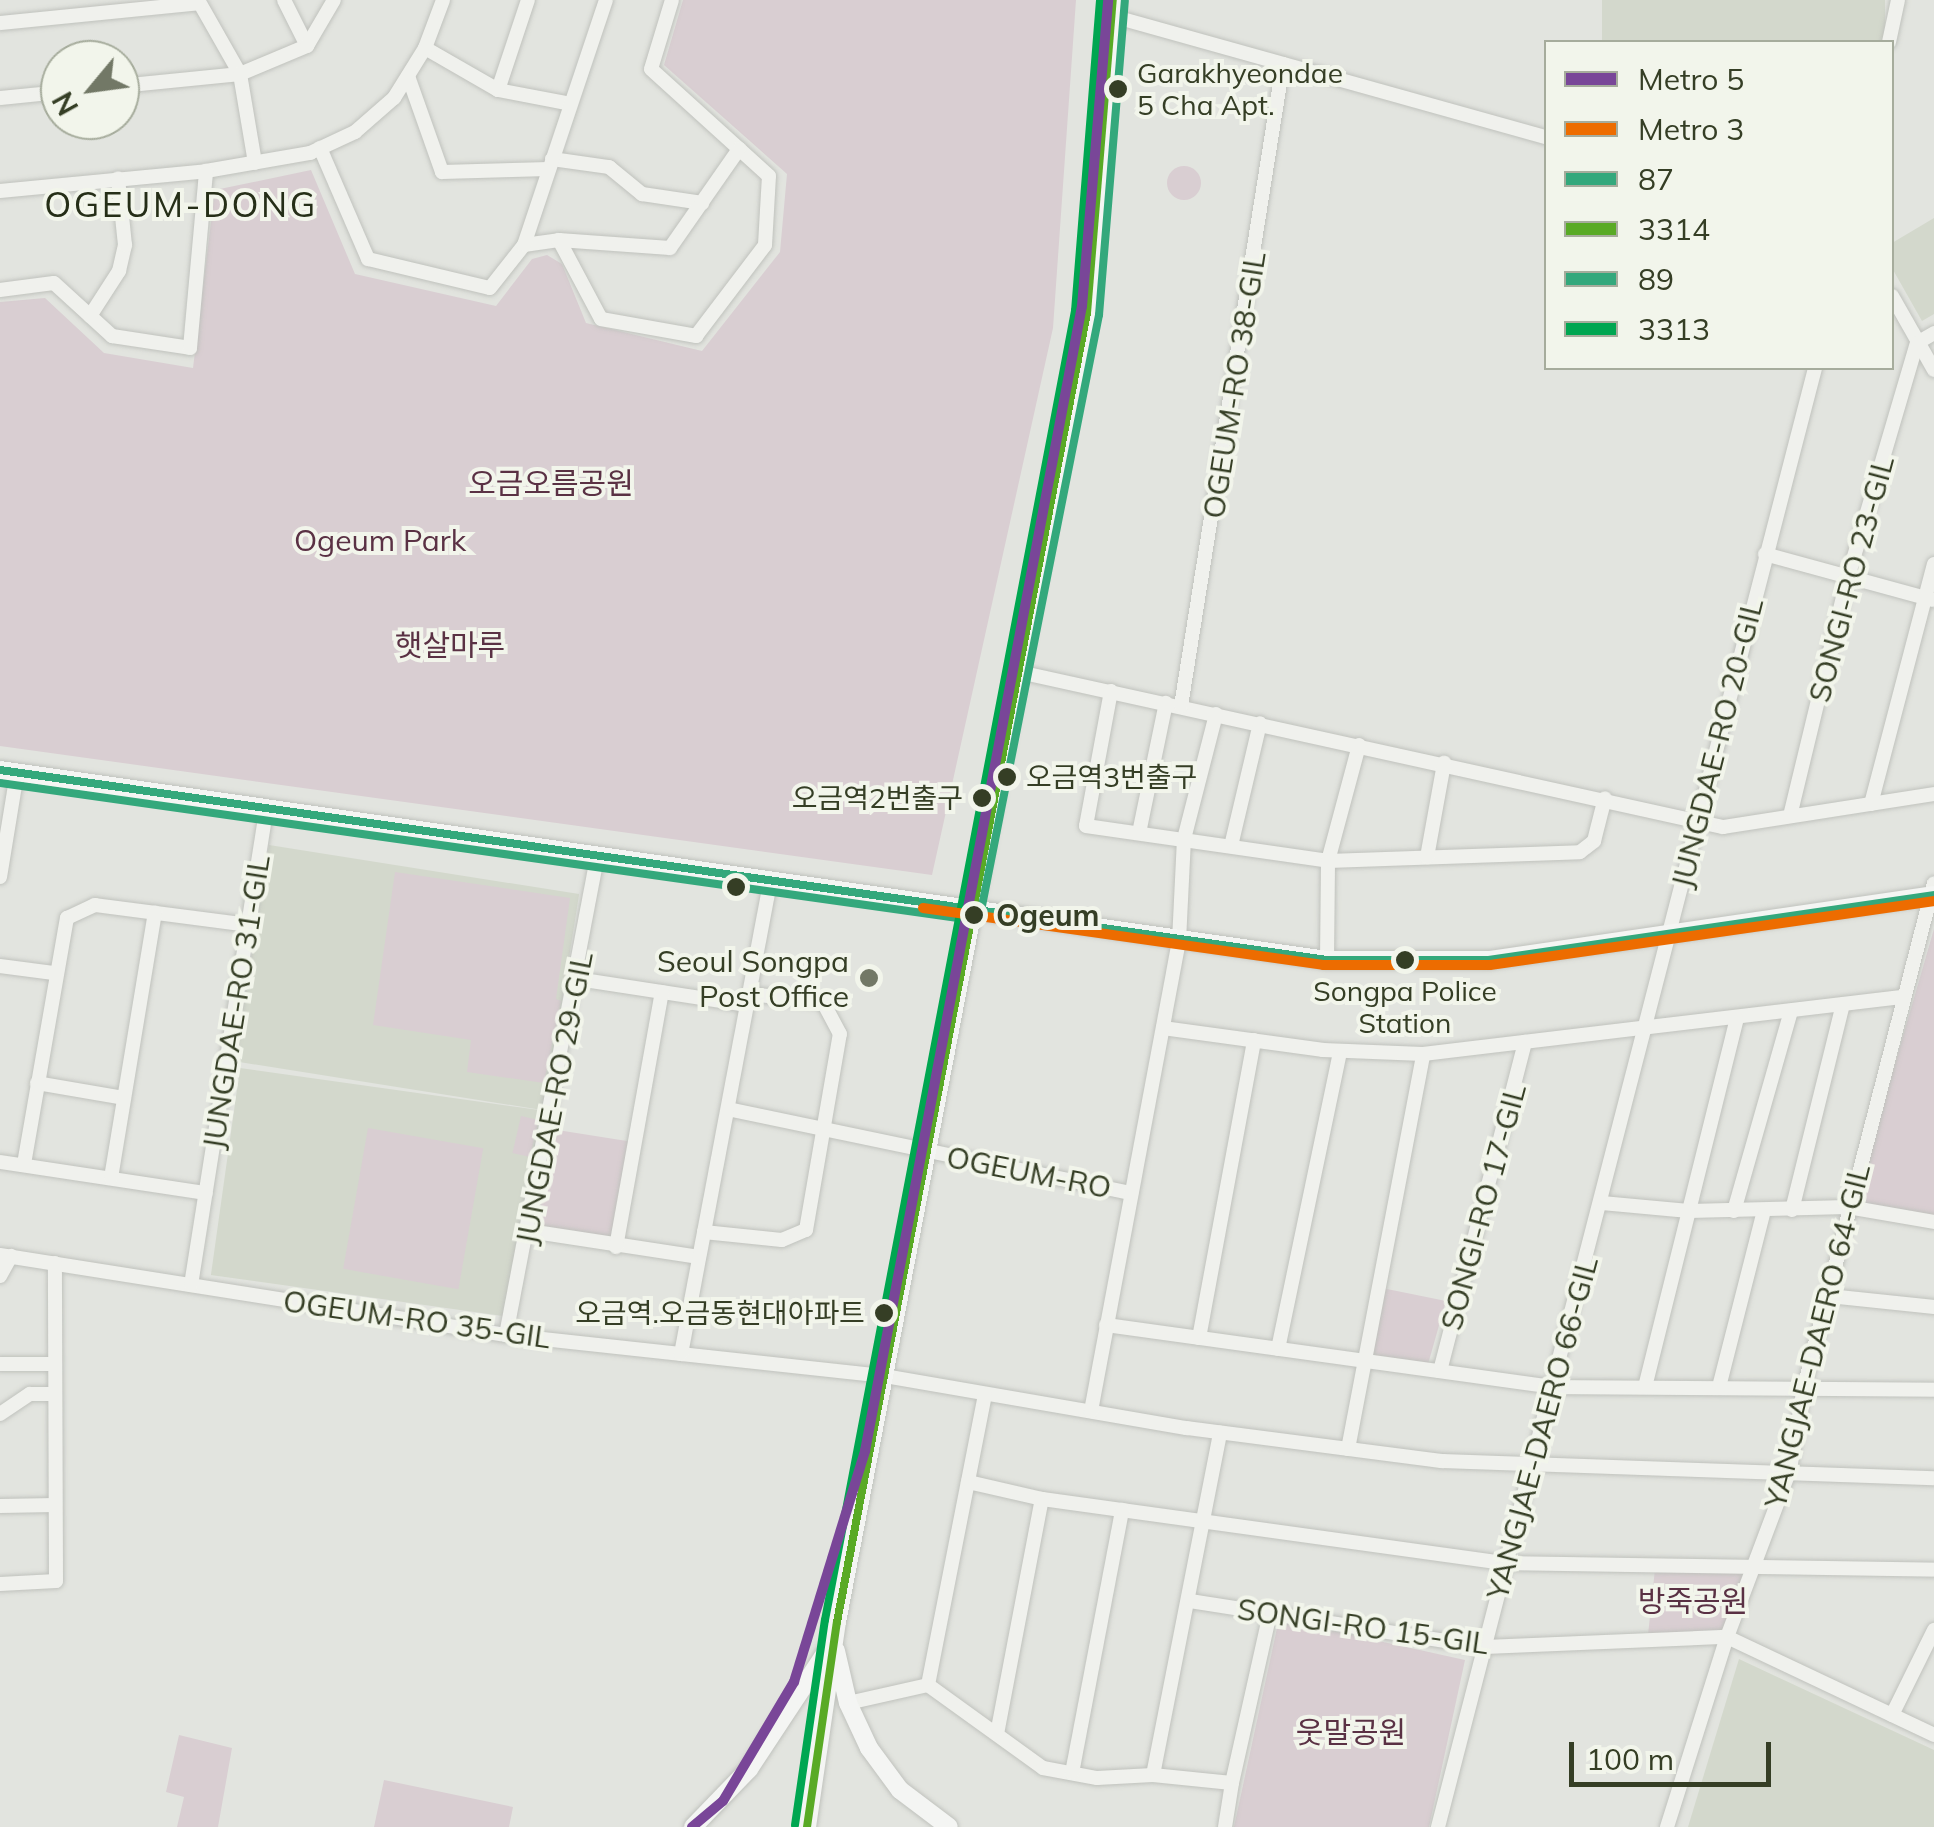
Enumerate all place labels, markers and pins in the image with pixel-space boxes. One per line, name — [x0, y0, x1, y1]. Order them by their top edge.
place label: Garakhyeondae 5 Cha Apt. — [1137, 56, 1343, 122]
marker: Garakhyeondae 5 Cha Apt. — [1108, 79, 1128, 99]
place label: 오금역3번출구 — [1026, 760, 1197, 794]
marker: 오금역3번출구 — [997, 767, 1017, 787]
place label: 오금역2번출구 — [792, 781, 963, 815]
marker: 오금역2번출구 — [972, 788, 992, 808]
unlabelled marker — [726, 877, 746, 897]
place label: Ogeum — [996, 897, 1100, 933]
marker: Ogeum — [961, 902, 987, 928]
place label: Seoul Songpa Post Office — [657, 943, 849, 1014]
marker: Songpa Police Station — [1395, 950, 1415, 970]
marker: Seoul Songpa Post Office — [858, 967, 880, 989]
place label: Songpa Police Station — [1313, 974, 1497, 1040]
place label: 오금역.오금동현대아파트 — [575, 1296, 865, 1330]
marker: 오금역.오금동현대아파트 — [874, 1303, 894, 1323]

